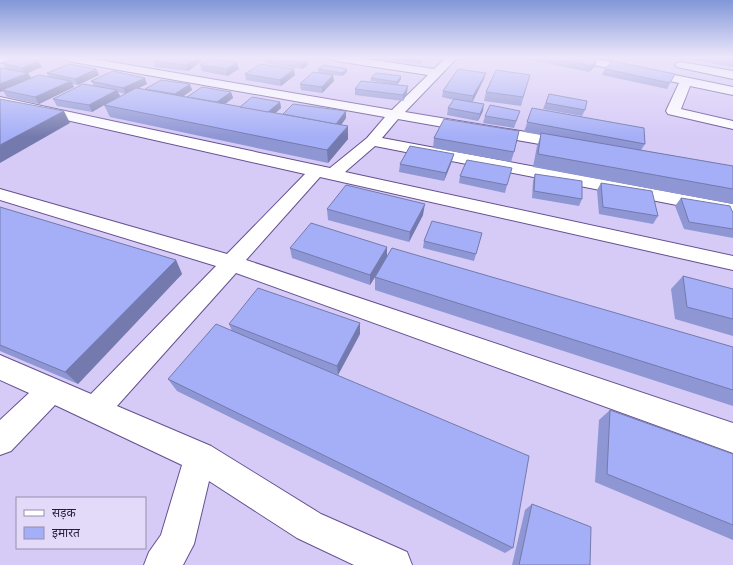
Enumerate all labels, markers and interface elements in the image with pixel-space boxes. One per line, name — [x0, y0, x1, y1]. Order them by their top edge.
legend — [16, 497, 146, 549]
text: सड़क — [52, 505, 77, 521]
text: इमारत — [52, 525, 81, 541]

